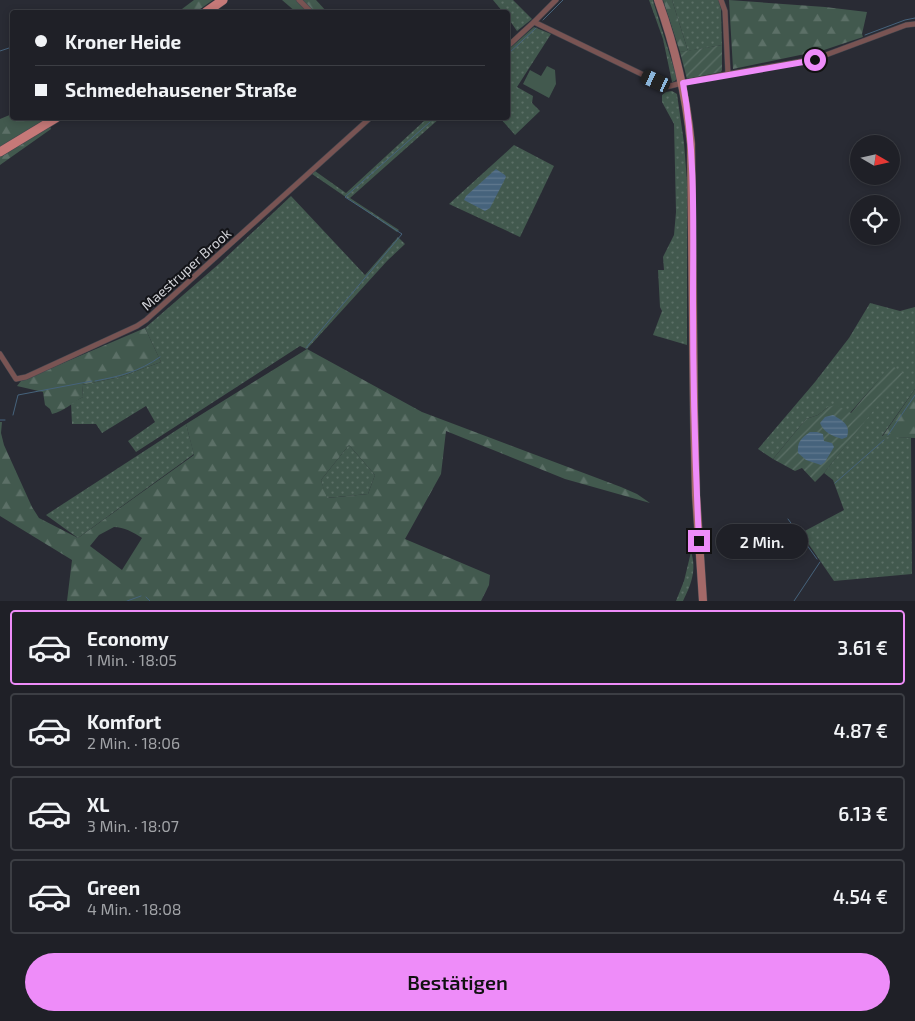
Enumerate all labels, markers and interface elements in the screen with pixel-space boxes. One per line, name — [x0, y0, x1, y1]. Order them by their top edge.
text: Kroner Heide — [65, 30, 181, 53]
route start — [804, 49, 826, 71]
car — [639, 68, 672, 94]
text: Schmedehausener Straße — [65, 78, 297, 101]
north arrow — [850, 135, 900, 185]
map controls — [850, 135, 900, 245]
button: locate — [850, 195, 900, 245]
street label: Maestruper Brook — [138, 224, 234, 314]
callout: 2 Min. — [716, 524, 809, 558]
route end — [688, 530, 710, 552]
text: 2 Min. — [740, 532, 784, 551]
icon: car — [27, 625, 72, 670]
text: Economy — [87, 627, 169, 650]
text: 3.61 € — [837, 636, 888, 659]
text: 1 Min. · 18:05 — [87, 650, 177, 669]
icon: car — [27, 708, 72, 753]
text: Komfort — [87, 710, 161, 733]
text: 4.87 € — [834, 719, 888, 742]
text: 2 Min. · 18:06 — [87, 733, 180, 752]
icon: car — [27, 791, 72, 836]
text: XL — [87, 793, 109, 816]
text: 6.13 € — [838, 802, 888, 825]
text: 3 Min. · 18:07 — [87, 816, 179, 835]
icon: car — [27, 874, 72, 919]
text: Green — [87, 876, 140, 899]
text: 4.54 € — [833, 885, 888, 908]
text: 4 Min. · 18:08 — [87, 899, 182, 918]
button: Bestätigen — [25, 953, 890, 1011]

